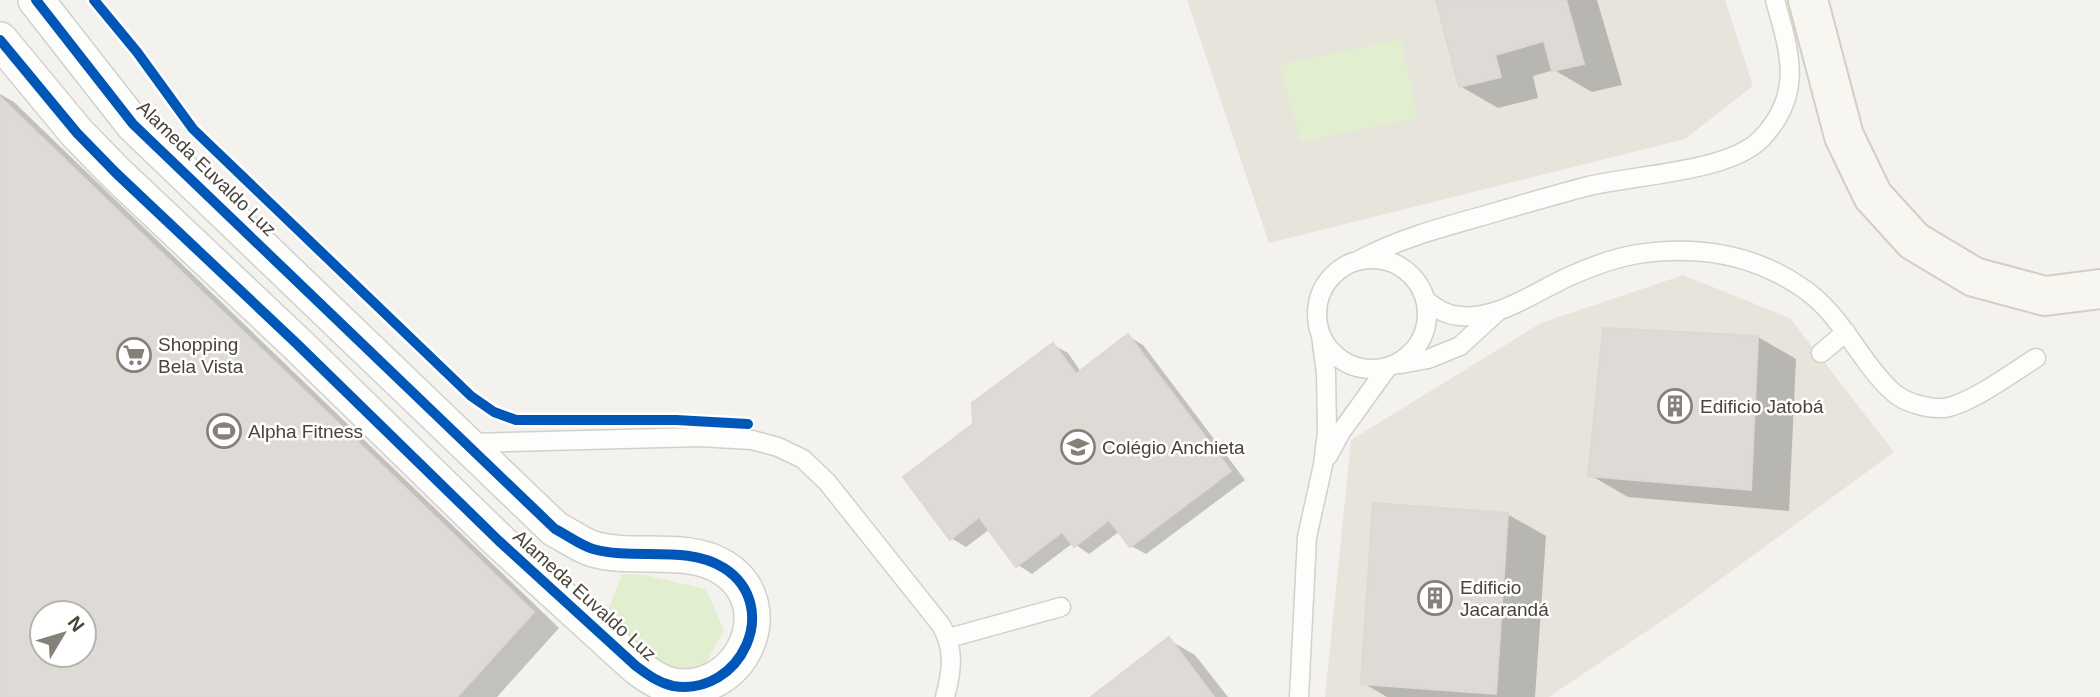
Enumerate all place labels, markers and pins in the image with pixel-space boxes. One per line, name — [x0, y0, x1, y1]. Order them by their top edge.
place label: Shopping Bela Vista — [158, 334, 244, 377]
supermarket icon: Shopping Bela Vista — [115, 336, 153, 374]
building icon: Edificio Jatobá — [1656, 387, 1694, 425]
place label: Edificio Jatobá — [1700, 396, 1824, 417]
sports icon: Alpha Fitness — [205, 412, 243, 450]
place label: Alpha Fitness — [248, 421, 363, 442]
school or university icon: Colégio Anchieta — [1059, 428, 1097, 466]
place label: Colégio Anchieta — [1102, 437, 1245, 458]
place label: Edificio Jacarandá — [1460, 577, 1549, 620]
building icon: Edificio Jacarandá — [1416, 579, 1454, 617]

